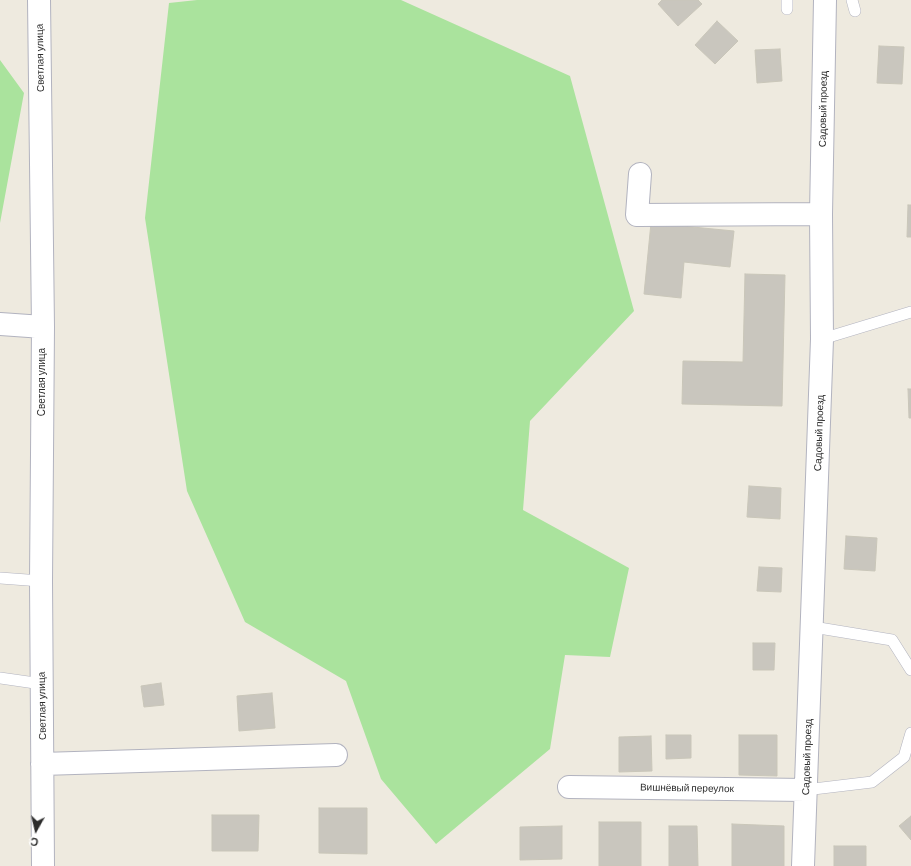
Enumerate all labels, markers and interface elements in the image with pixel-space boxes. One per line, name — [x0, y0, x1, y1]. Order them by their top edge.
street label: Светлая улица — [33, 24, 47, 92]
street label: Садовый проезд — [816, 71, 830, 147]
street label: Светлая улица — [36, 348, 48, 416]
street label: Садовый проезд — [812, 395, 826, 471]
street label: Светлая улица — [35, 672, 49, 740]
street label: Садовый проезд — [800, 719, 814, 795]
street label: Вишнёвый переулок — [640, 781, 734, 795]
north arrow — [16, 810, 56, 850]
text: С — [29, 835, 39, 849]

